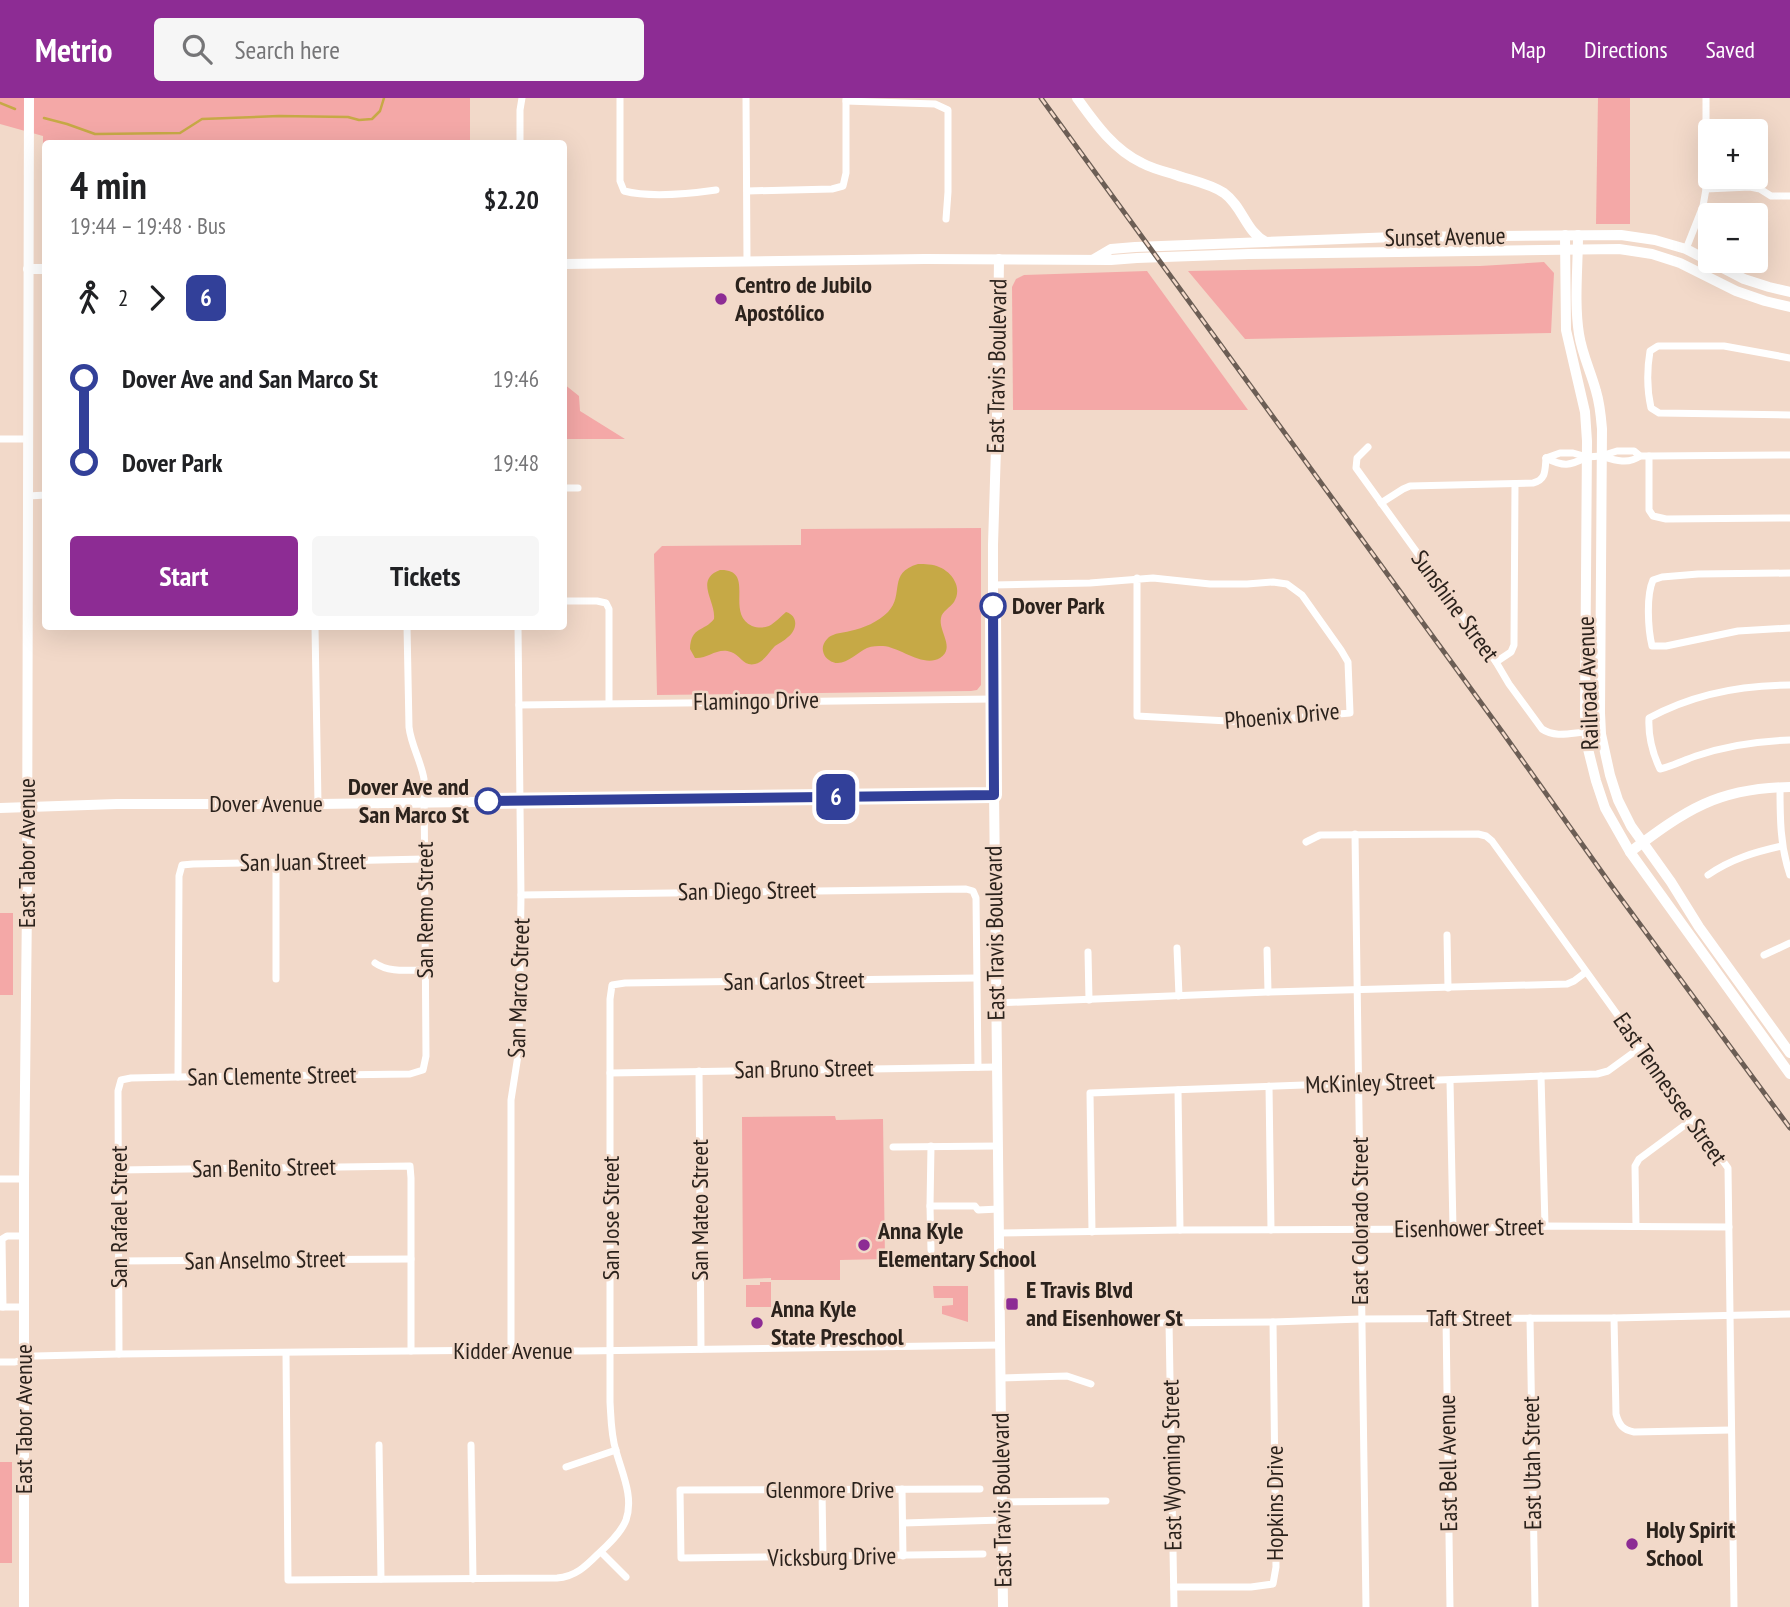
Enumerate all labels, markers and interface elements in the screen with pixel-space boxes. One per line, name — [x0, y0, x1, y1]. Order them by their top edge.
search box — [154, 18, 644, 81]
text: Metrio — [35, 28, 112, 71]
icon: search — [178, 30, 216, 68]
text: Search here — [234, 33, 340, 66]
text: Map — [1511, 34, 1546, 65]
text: Directions — [1584, 34, 1668, 65]
text: Saved — [1706, 34, 1755, 65]
map controls — [1698, 119, 1768, 273]
button: + — [1698, 119, 1768, 189]
text: 4 min — [70, 160, 147, 209]
text: $2.20 — [484, 183, 539, 216]
button: − — [1698, 203, 1768, 273]
text: 19:44 – 19:48 · Bus — [70, 211, 226, 240]
street label: Sunset Avenue — [1384, 220, 1506, 253]
place label: Centro de Jubilo Apostólico — [734, 269, 872, 328]
street label: East Travis Boulevard — [979, 278, 1014, 454]
icon: walk — [70, 279, 108, 317]
icon: forward — [138, 279, 176, 317]
text: 6 — [200, 282, 212, 313]
text: 2 — [118, 283, 128, 312]
marker: Centro de Jubilo Apostólico — [713, 291, 729, 307]
text: Dover Ave and San Marco St — [122, 362, 378, 395]
text: 19:46 — [493, 364, 539, 393]
text: Dover Park — [122, 446, 222, 479]
text: 19:48 — [493, 448, 539, 477]
button: Start — [70, 536, 298, 616]
button: Tickets — [312, 536, 539, 616]
street label: Sunshine Street — [1405, 544, 1506, 668]
place label: Dover Park — [1012, 590, 1105, 621]
marker: Dover Park — [980, 593, 1006, 619]
street label: Railroad Avenue — [1570, 616, 1605, 751]
street label: Flamingo Drive — [693, 684, 819, 717]
street label: Phoenix Drive — [1223, 695, 1341, 736]
place label: Dover Ave and San Marco St — [348, 771, 469, 830]
line badge: 6 — [813, 774, 859, 820]
street label: East Tabor Avenue — [11, 778, 42, 928]
text: 6 — [830, 781, 842, 812]
street label: Dover Avenue — [209, 788, 323, 819]
marker: Dover Ave and San Marco St — [475, 788, 501, 814]
street label: San Remo Street — [409, 841, 440, 978]
street label: San Juan Street — [239, 845, 367, 878]
street label: East Travis Boulevard — [977, 845, 1012, 1021]
street label: San Diego Street — [677, 874, 817, 907]
street label: San Marco Street — [501, 917, 536, 1059]
street label: San Carlos Street — [723, 964, 865, 997]
street label: East Tennessee Street — [1606, 1007, 1735, 1171]
street label: San Bruno Street — [734, 1052, 874, 1085]
street label: San Clemente Street — [187, 1059, 357, 1092]
street label: McKinley Street — [1305, 1065, 1436, 1100]
street label: East Colorado Street — [1344, 1137, 1375, 1305]
street label: San Mateo Street — [684, 1139, 715, 1281]
street label: San Rafael Street — [103, 1145, 134, 1288]
street label: San Benito Street — [192, 1151, 337, 1184]
street label: San Jose Street — [595, 1155, 626, 1280]
street label: Eisenhower Street — [1394, 1211, 1545, 1244]
place label: Anna Kyle Elementary School — [877, 1215, 1036, 1274]
marker: Anna Kyle Elementary School — [856, 1237, 872, 1253]
street label: San Anselmo Street — [184, 1243, 346, 1276]
place label: E Travis Blvd and Eisenhower St — [1026, 1274, 1183, 1333]
place label: Anna Kyle State Preschool — [770, 1293, 904, 1352]
marker: E Travis Blvd and Eisenhower St — [1004, 1296, 1020, 1312]
street label: Taft Street — [1426, 1302, 1512, 1333]
marker: Anna Kyle State Preschool — [749, 1315, 765, 1331]
street label: Kidder Avenue — [453, 1335, 573, 1366]
street label: East Tabor Avenue — [8, 1344, 39, 1494]
street label: East Wyoming Street — [1155, 1379, 1188, 1551]
street label: East Bell Avenue — [1431, 1394, 1464, 1532]
street label: East Utah Street — [1515, 1395, 1548, 1530]
street label: East Travis Boulevard — [984, 1412, 1019, 1588]
street label: Hopkins Drive — [1259, 1445, 1290, 1561]
street label: Glenmore Drive — [765, 1474, 895, 1505]
place label: Holy Spirit School — [1646, 1514, 1735, 1573]
marker: Holy Spirit School — [1624, 1536, 1640, 1552]
street label: Vicksburg Drive — [766, 1540, 897, 1573]

